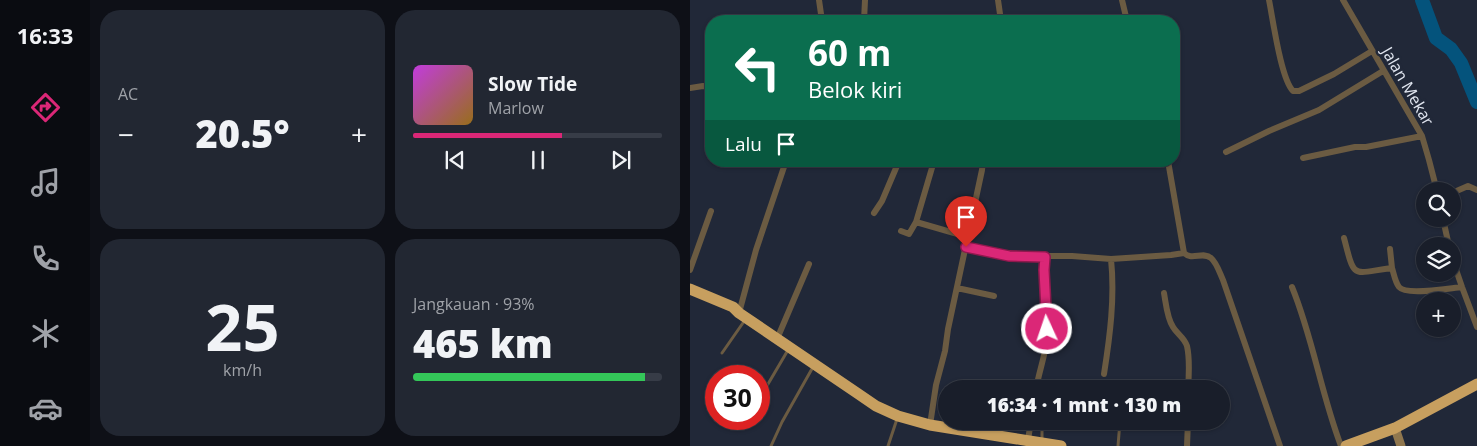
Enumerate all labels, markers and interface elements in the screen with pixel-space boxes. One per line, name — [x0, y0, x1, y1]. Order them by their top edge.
text: 16:33 — [17, 20, 73, 50]
text: 60 m — [808, 29, 891, 76]
icon: left — [725, 35, 790, 100]
street label: Jalan Mekar — [1376, 41, 1440, 130]
text: Slow Tide — [488, 71, 577, 97]
text: Belok kiri — [808, 74, 902, 104]
text: AC — [118, 83, 138, 105]
icon: directions — [28, 90, 63, 125]
text: Marlow — [488, 97, 544, 119]
text: 20.5° — [196, 107, 289, 159]
text: − — [118, 115, 134, 153]
text: + — [351, 115, 367, 153]
icon: arrive — [772, 130, 800, 158]
text: Lalu — [725, 131, 762, 157]
icon: previous — [441, 146, 469, 174]
icon: pause — [524, 146, 552, 174]
icon: next — [607, 146, 635, 174]
icon: music — [28, 165, 63, 200]
map controls — [1416, 182, 1461, 337]
button: search — [1416, 182, 1461, 227]
pin — [945, 196, 987, 247]
icon: arrive — [952, 203, 980, 231]
button: layers — [1416, 237, 1461, 282]
icon: phone — [28, 241, 63, 276]
text: 25 — [205, 282, 280, 370]
button: + — [1416, 292, 1461, 337]
text: Jangkauan · 93% — [413, 293, 535, 315]
position arrow — [1020, 302, 1072, 354]
icon: climate — [28, 316, 63, 351]
text: 465 km — [413, 317, 553, 369]
text: km/h — [223, 359, 262, 381]
speed limit sign: 30 — [705, 365, 770, 430]
icon: car — [28, 391, 63, 426]
text: 16:34 · 1 mnt · 130 m — [987, 392, 1181, 418]

